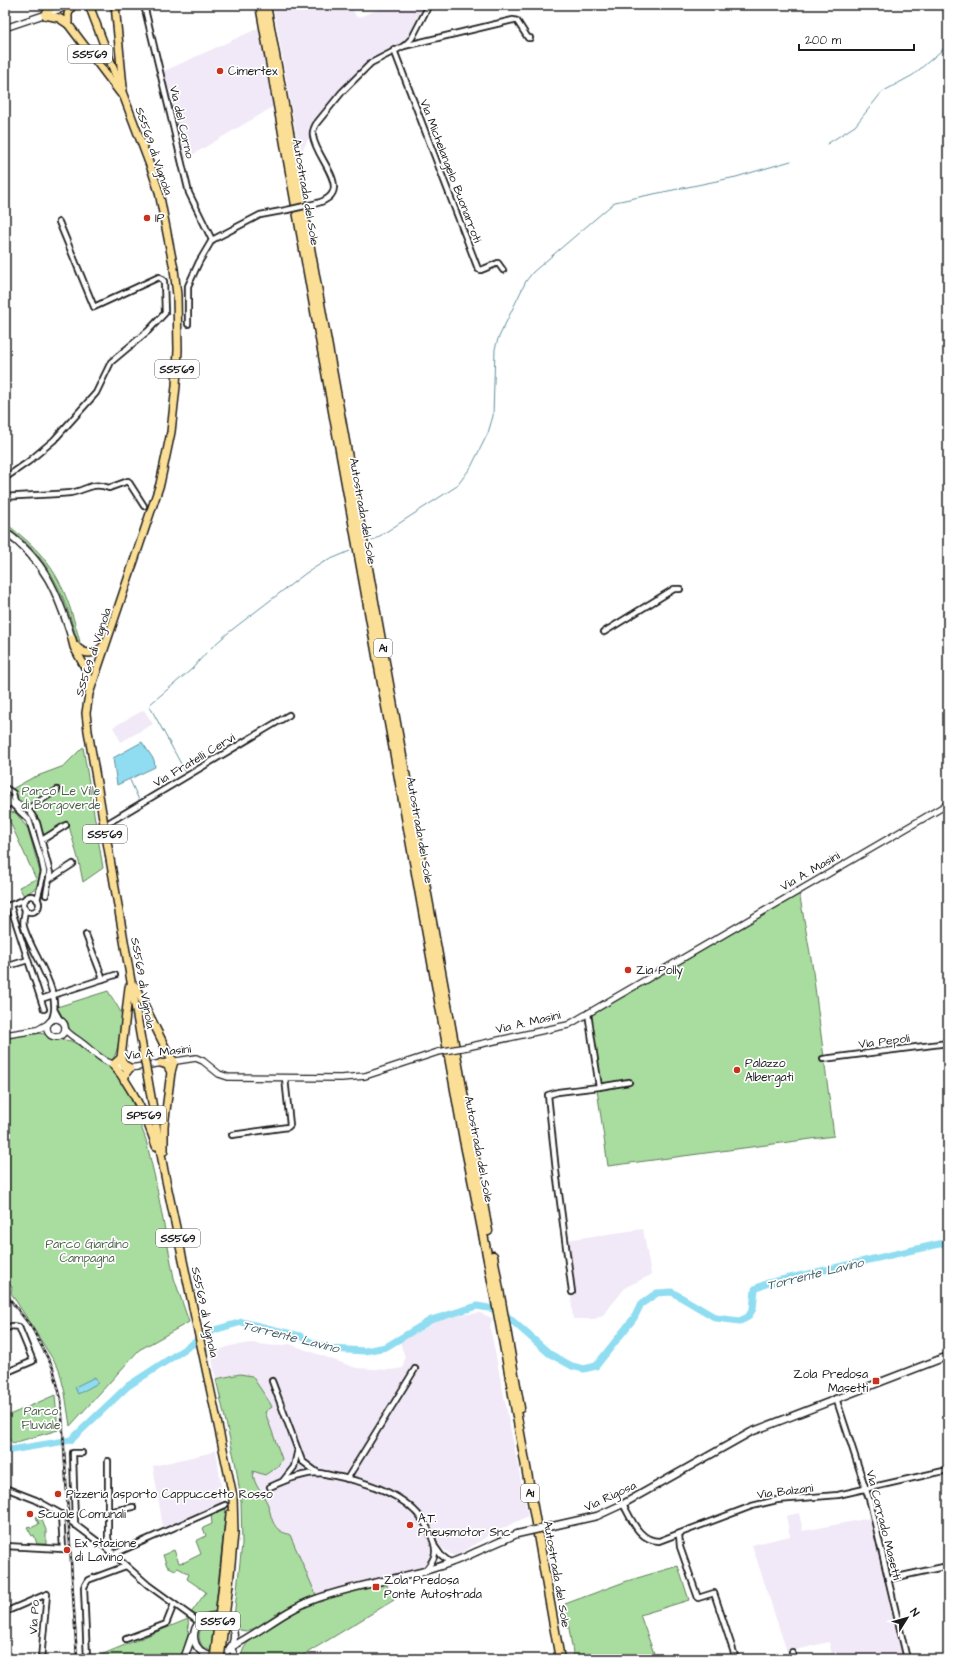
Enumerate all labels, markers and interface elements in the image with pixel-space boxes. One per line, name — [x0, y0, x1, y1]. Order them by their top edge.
scale bar — [799, 26, 914, 52]
text: 200 m — [805, 32, 842, 49]
road number: SS569 — [68, 45, 112, 63]
place label: Cimertex — [228, 63, 278, 80]
marker: Cimertex — [215, 66, 225, 76]
street label: Via del Corno — [165, 84, 198, 160]
street label: Via Michelangelo Buonarroti — [414, 97, 486, 246]
street label: SS569 di Vignola — [130, 105, 177, 198]
street label: Autostrada del Sole — [288, 137, 323, 247]
place label: IP — [155, 210, 165, 227]
marker: IP — [142, 213, 152, 223]
road number: SS569 — [155, 360, 199, 378]
street label: Autostrada del Sole — [345, 456, 380, 566]
street label: SS569 di Vignola — [71, 606, 117, 699]
road number: A1 — [374, 639, 392, 657]
street label: Via Fratelli Cervi — [150, 729, 239, 792]
street label: Autostrada del Sole — [402, 775, 437, 885]
park label: Parco Le Ville di Borgoverde — [21, 783, 101, 815]
road number: SS569 — [83, 825, 127, 843]
street label: Via A. Masini — [777, 847, 843, 895]
street label: SS569 di Vignola — [125, 936, 159, 1030]
place label: Zia Polly — [636, 962, 683, 980]
marker: Zia Polly — [623, 965, 633, 975]
street label: Via A. Masini — [494, 1007, 562, 1038]
street label: Via Pepoli — [857, 1030, 911, 1053]
street label: Via A. Masini — [124, 1041, 192, 1064]
place label: Palazzo Albergati — [745, 1055, 794, 1087]
marker: Palazzo Albergati — [732, 1065, 742, 1075]
street label: Autostrada del Sole — [460, 1094, 497, 1204]
road number: SP569 — [122, 1106, 166, 1124]
road number: SS569 — [156, 1229, 200, 1247]
park label: Parco Giardino Campagna — [45, 1236, 129, 1268]
water label: Torrente Lavino — [765, 1253, 867, 1295]
street label: SS569 di Vignola — [186, 1265, 222, 1359]
water label: Torrente Lavino — [241, 1316, 343, 1358]
place label: Zola Predosa Masetti — [793, 1366, 868, 1397]
marker: Zola Predosa Masetti — [871, 1376, 881, 1386]
park label: Parco Fluviale — [22, 1403, 61, 1434]
street label: Via Corrado Masetti — [862, 1468, 905, 1582]
street label: Via Rigosa — [581, 1477, 639, 1517]
street label: Via Balzani — [756, 1480, 814, 1503]
road number: A1 — [521, 1484, 539, 1502]
place label: Pizzeria asporto Cappuccetto Rosso — [66, 1486, 273, 1503]
marker: Pizzeria asporto Cappuccetto Rosso — [53, 1489, 63, 1499]
place label: Scuole Comunali — [38, 1506, 126, 1523]
marker: Scuole Comunali — [25, 1509, 35, 1519]
place label: A.T. Pneusmotor Snc — [418, 1510, 511, 1541]
street label: Autostrada del Sole — [539, 1519, 574, 1629]
marker: A.T. Pneusmotor Snc — [405, 1520, 415, 1530]
place label: Ex stazione di Lavino — [75, 1535, 137, 1566]
marker: Ex stazione di Lavino — [62, 1545, 72, 1555]
place label: Zola Predosa Ponte Autostrada — [384, 1572, 482, 1603]
marker: Zola Predosa Ponte Autostrada — [371, 1582, 381, 1592]
north arrow — [887, 1598, 927, 1638]
street label: Via Po — [25, 1599, 44, 1635]
text: N — [907, 1605, 923, 1620]
road number: SS569 — [196, 1612, 240, 1630]

